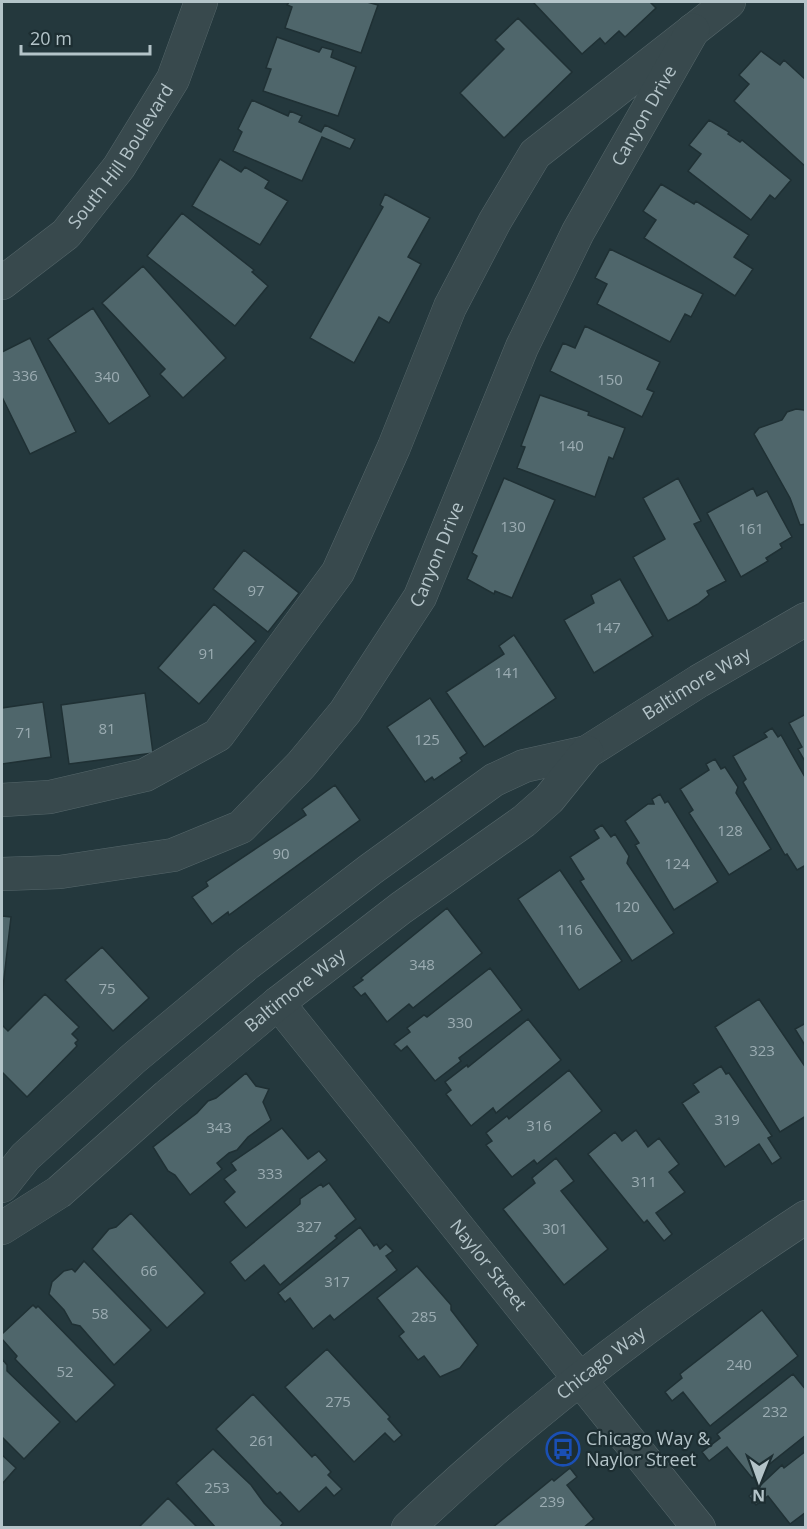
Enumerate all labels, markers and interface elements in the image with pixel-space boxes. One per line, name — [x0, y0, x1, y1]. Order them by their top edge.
scale bar — [21, 18, 150, 56]
text: 20 m — [30, 26, 72, 50]
street label: Canyon Drive — [605, 61, 681, 170]
street label: South Hill Boulevard — [62, 79, 178, 233]
house number: 336 — [12, 365, 38, 385]
house number: 340 — [94, 366, 120, 386]
house number: 150 — [597, 369, 623, 389]
house number: 140 — [558, 435, 584, 455]
street label: Canyon Drive — [403, 498, 469, 612]
house number: 130 — [500, 516, 526, 536]
house number: 161 — [738, 518, 764, 538]
house number: 97 — [247, 580, 265, 600]
house number: 147 — [595, 617, 621, 637]
street label: Baltimore Way — [637, 640, 755, 725]
house number: 91 — [198, 643, 216, 663]
house number: 141 — [494, 662, 520, 682]
house number: 81 — [98, 718, 116, 738]
house number: 71 — [15, 722, 33, 742]
house number: 125 — [414, 729, 440, 749]
house number: 128 — [717, 820, 743, 840]
house number: 90 — [272, 843, 290, 863]
house number: 124 — [664, 853, 690, 873]
house number: 120 — [614, 896, 640, 916]
house number: 116 — [557, 919, 583, 939]
street label: Baltimore Way — [239, 942, 351, 1037]
house number: 348 — [409, 954, 435, 974]
house number: 75 — [98, 978, 116, 998]
house number: 330 — [447, 1012, 473, 1032]
house number: 323 — [749, 1040, 775, 1060]
house number: 319 — [714, 1109, 740, 1129]
house number: 316 — [526, 1115, 552, 1135]
house number: 343 — [206, 1117, 232, 1137]
house number: 333 — [257, 1163, 283, 1183]
house number: 311 — [631, 1171, 657, 1191]
street label: Naylor Street — [445, 1214, 533, 1315]
house number: 327 — [296, 1216, 322, 1236]
house number: 301 — [542, 1218, 568, 1238]
house number: 66 — [140, 1260, 158, 1280]
house number: 317 — [324, 1271, 350, 1291]
house number: 58 — [91, 1303, 109, 1323]
house number: 285 — [411, 1306, 437, 1326]
street label: Chicago Way — [551, 1320, 651, 1404]
house number: 240 — [726, 1354, 752, 1374]
house number: 52 — [56, 1361, 74, 1381]
house number: 275 — [325, 1391, 351, 1411]
house number: 232 — [762, 1401, 788, 1421]
place label: Chicago Way & Naylor Street — [586, 1426, 711, 1471]
house number: 261 — [249, 1430, 275, 1450]
bus stop icon: Chicago Way & Naylor Street — [545, 1431, 581, 1467]
north arrow — [729, 1451, 789, 1511]
house number: 253 — [204, 1477, 230, 1497]
text: N — [752, 1485, 765, 1507]
house number: 239 — [539, 1491, 565, 1511]

